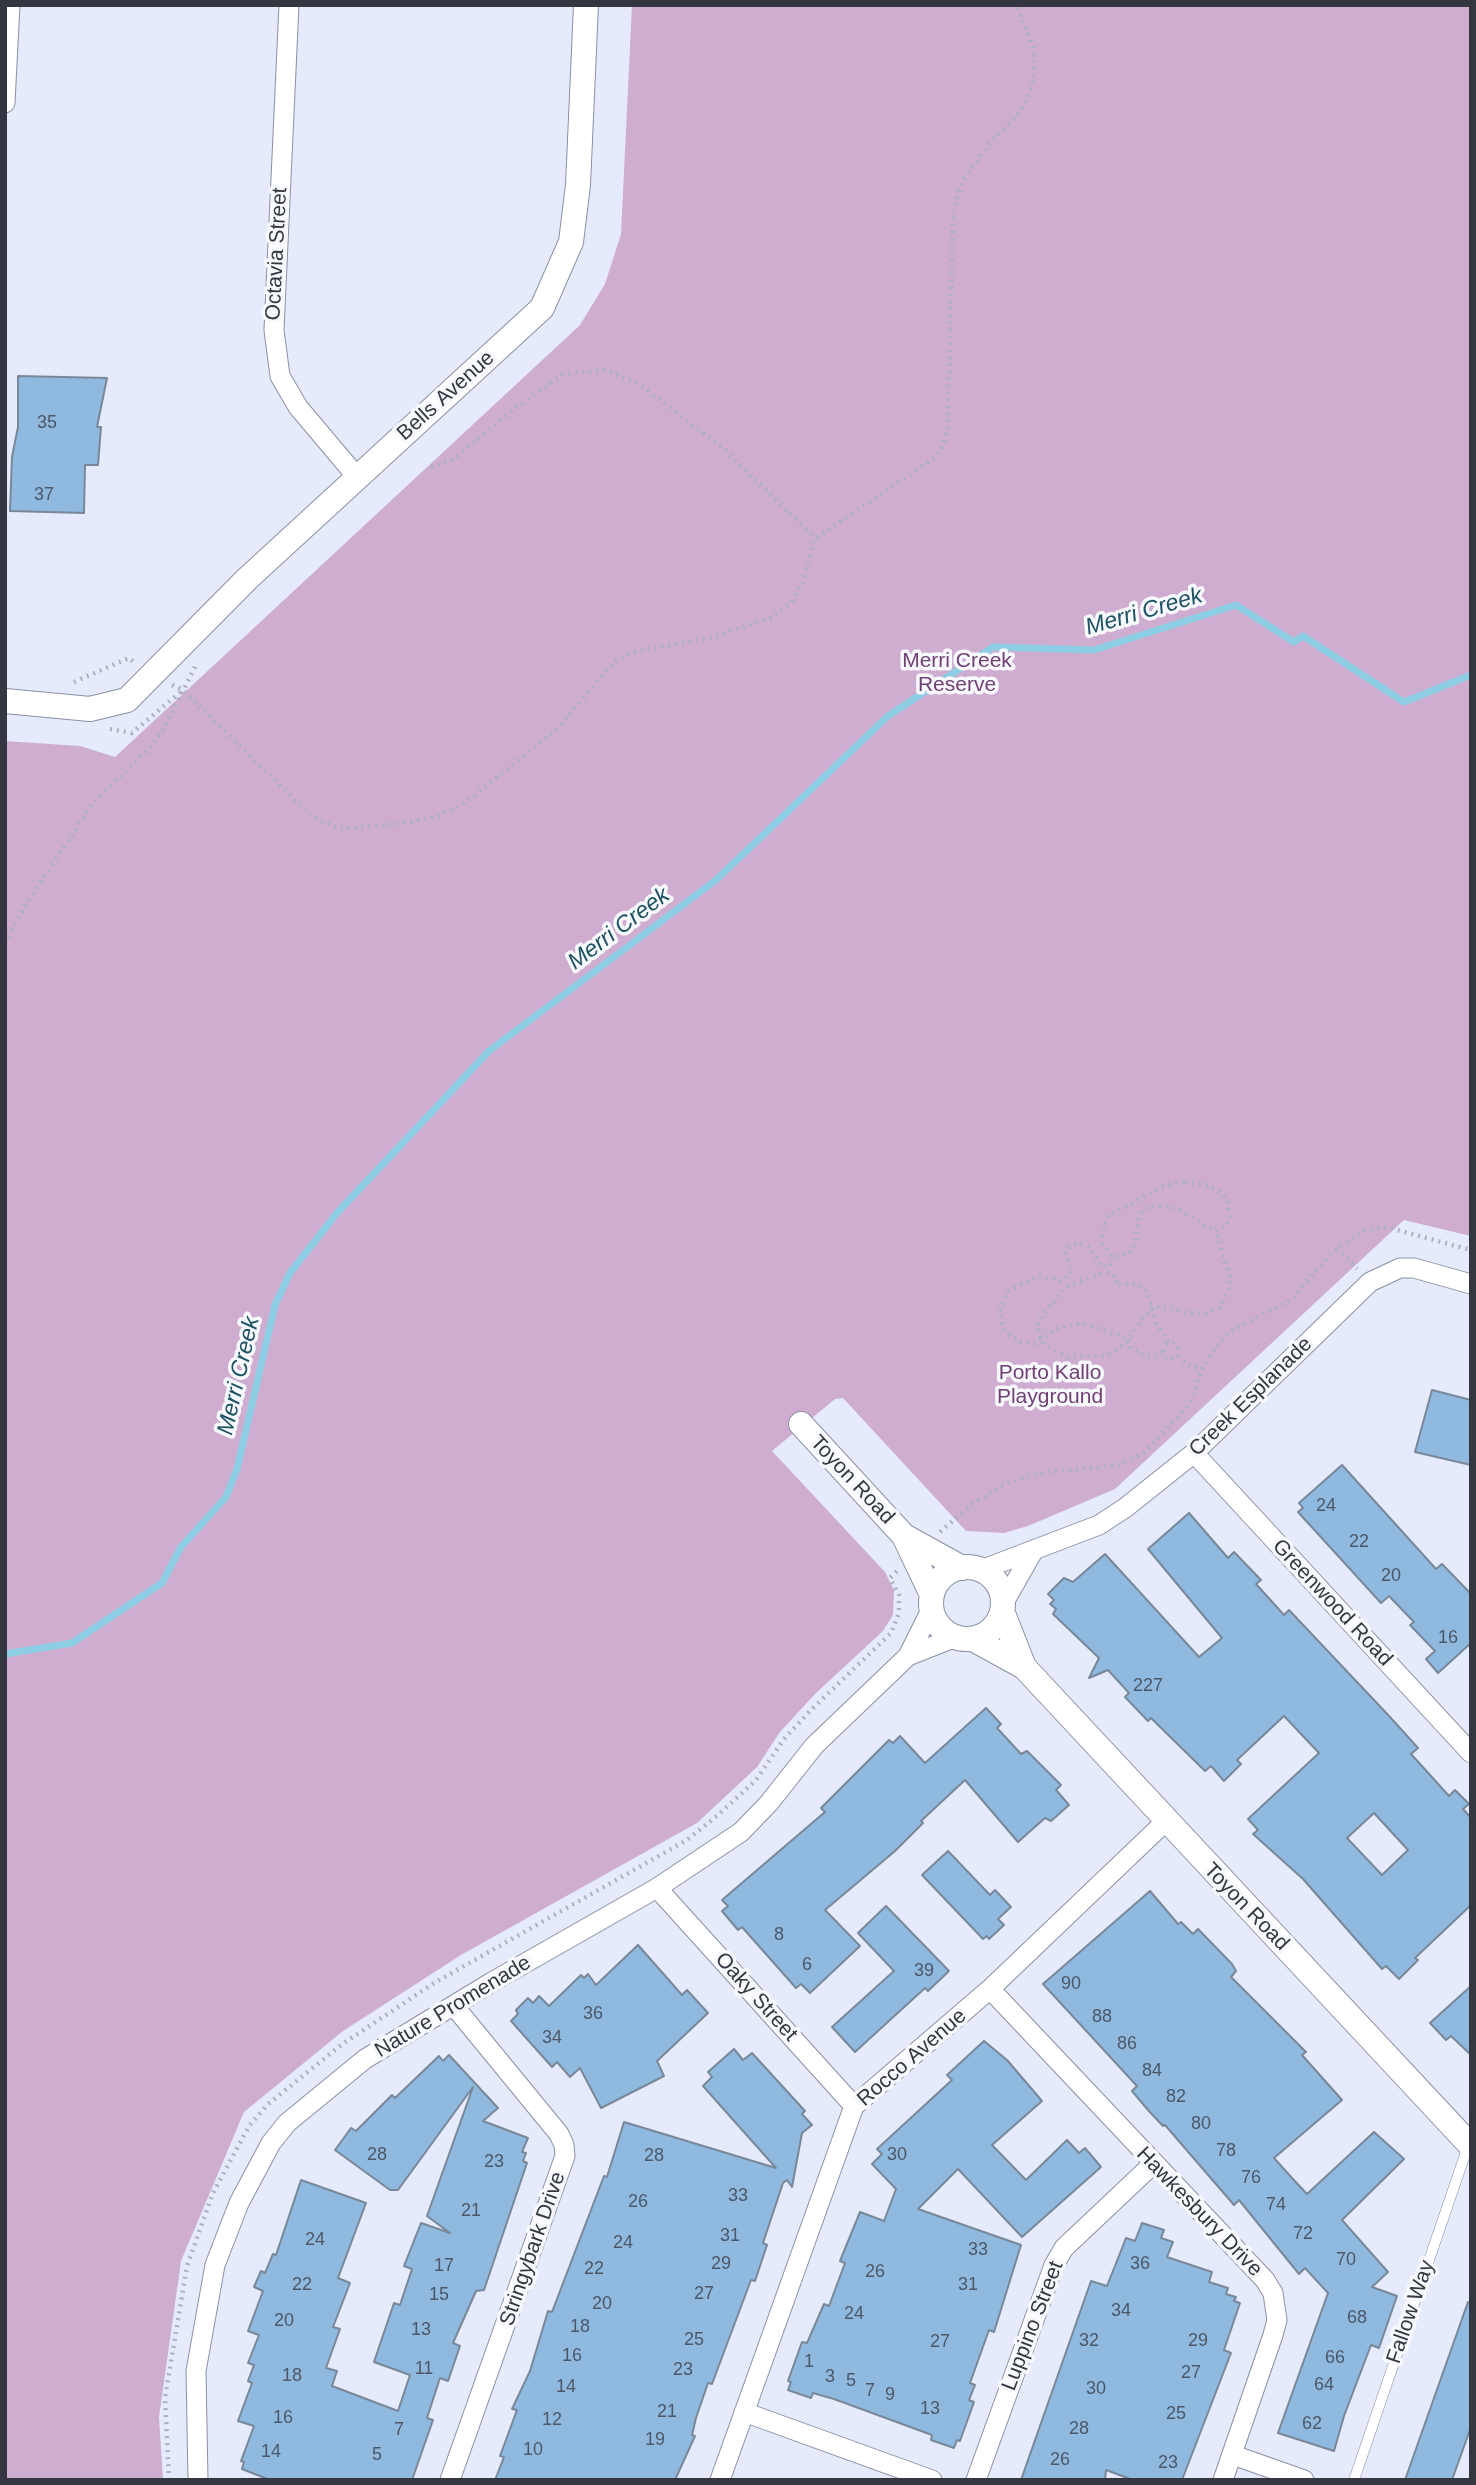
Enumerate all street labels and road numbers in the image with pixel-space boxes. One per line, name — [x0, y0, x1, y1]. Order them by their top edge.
street label: Octavia Street — [261, 187, 293, 321]
street label: Bells Avenue — [392, 346, 500, 446]
street label: Creek Esplanade — [1184, 1332, 1318, 1462]
street label: Toyon Road — [805, 1430, 899, 1530]
street label: Greenwood Road — [1267, 1534, 1397, 1672]
street label: Toyon Road — [1198, 1858, 1294, 1956]
street label: Oaky Street — [710, 1947, 802, 2047]
street label: Nature Promenade — [370, 1951, 536, 2063]
street label: Rocco Avenue — [852, 2004, 972, 2112]
street label: Hawkesbury Drive — [1131, 2142, 1267, 2282]
street label: Stringybark Drive — [495, 2169, 571, 2329]
street label: Fallow Way — [1382, 2257, 1440, 2367]
street label: Luppino Street — [997, 2258, 1069, 2394]

